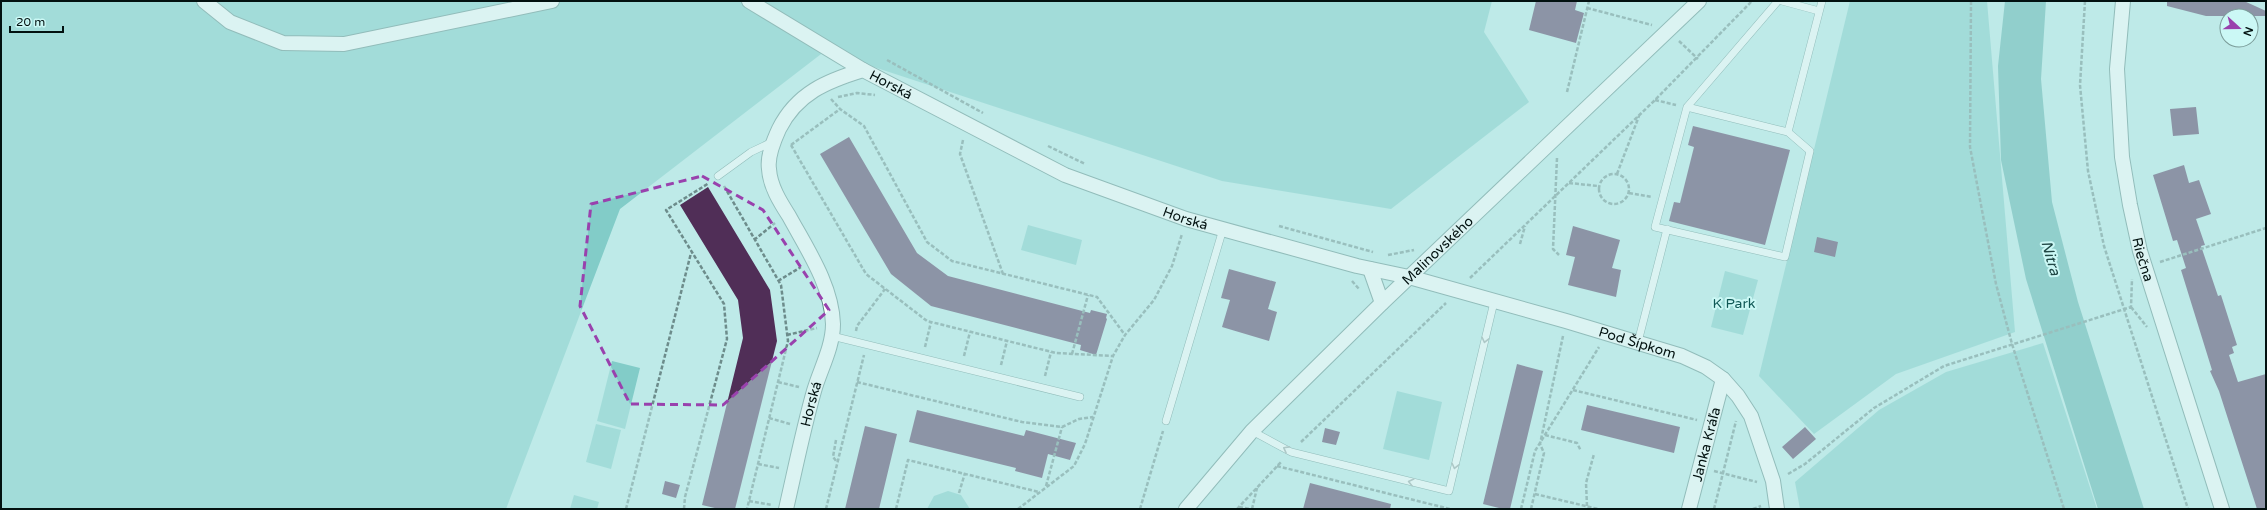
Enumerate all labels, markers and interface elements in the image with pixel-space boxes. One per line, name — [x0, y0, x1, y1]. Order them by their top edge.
scale bar — [10, 8, 63, 34]
north arrow — [2219, 8, 2259, 48]
text: 20 m — [16, 15, 45, 29]
text: N — [2240, 25, 2256, 38]
street label: Horská — [867, 66, 916, 103]
street label: Horská — [1161, 203, 1210, 233]
street label: Malinovského — [1398, 212, 1476, 288]
street label: Riečna — [2129, 236, 2158, 284]
water label: Nitra — [2037, 238, 2065, 278]
park label: K Park — [1713, 295, 1756, 312]
street label: Pod Šípkom — [1597, 323, 1678, 362]
one-way arrow — [1482, 337, 1490, 343]
street label: Horská — [797, 379, 825, 428]
street label: Janka Kráľa — [1688, 405, 1724, 483]
one-way arrow — [1282, 446, 1290, 454]
one-way arrow — [1451, 463, 1460, 470]
one-way arrow — [1408, 478, 1415, 487]

